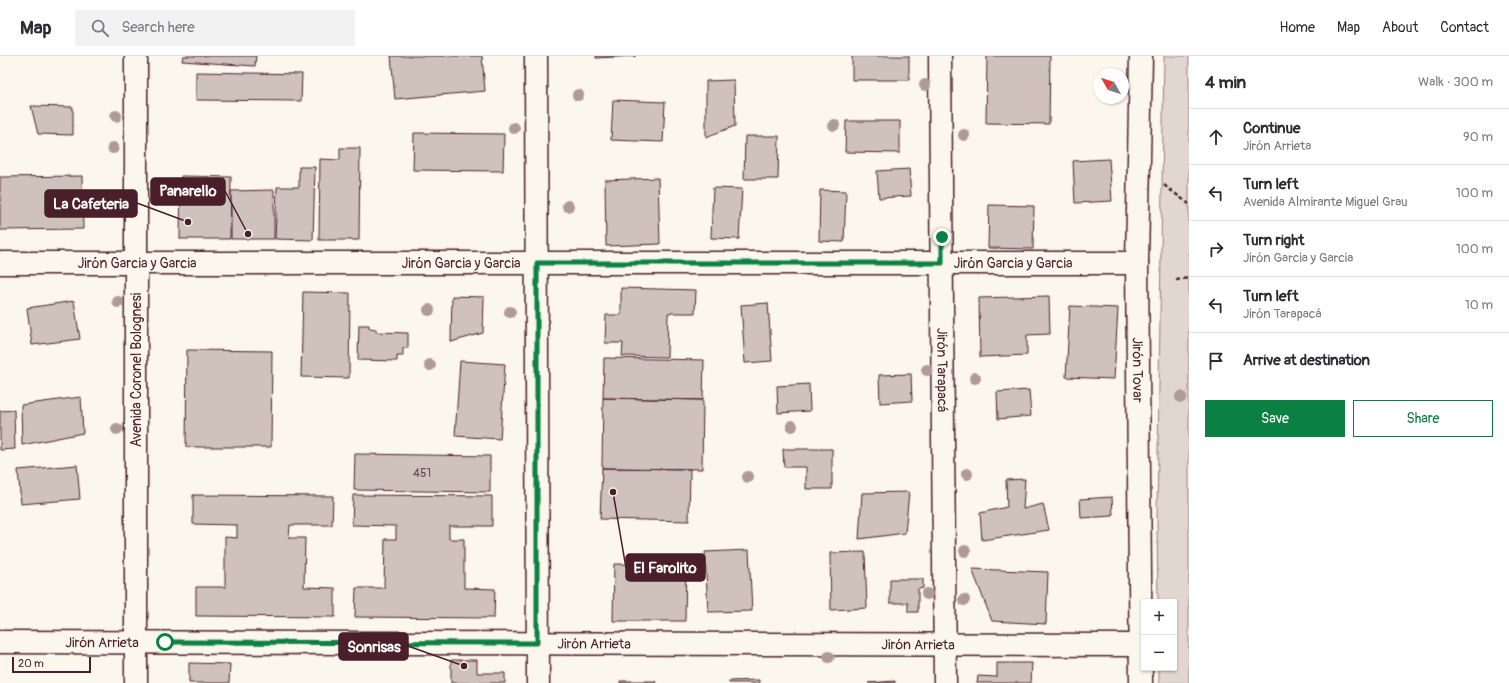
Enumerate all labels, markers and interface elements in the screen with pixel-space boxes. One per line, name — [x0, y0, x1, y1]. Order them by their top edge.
search box — [75, 10, 355, 46]
text: Map — [20, 16, 51, 40]
icon: search — [89, 17, 111, 39]
text: Search here — [121, 18, 195, 37]
text: Home — [1280, 19, 1315, 36]
text: Map — [1337, 19, 1360, 36]
text: About — [1382, 19, 1418, 36]
text: Contact — [1440, 19, 1489, 36]
north arrow — [1093, 68, 1129, 104]
text: 4 min — [1205, 72, 1246, 93]
text: Walk · 300 m — [1418, 74, 1493, 90]
text: Continue — [1243, 119, 1301, 138]
icon: ahead — [1205, 126, 1227, 148]
text: 90 m — [1463, 129, 1493, 145]
text: Jirón Arrieta — [1243, 138, 1311, 154]
text: Turn left — [1243, 175, 1299, 194]
callout: Panarello — [151, 178, 225, 205]
text: Panarello — [159, 182, 217, 201]
icon: left — [1205, 182, 1227, 204]
text: 100 m — [1456, 185, 1493, 201]
callout: La Cafeteria — [45, 190, 137, 217]
text: Avenida Almirante Miguel Grau — [1243, 194, 1408, 210]
text: La Cafeteria — [53, 195, 129, 214]
route end — [933, 228, 951, 246]
text: Turn right — [1243, 231, 1304, 250]
icon: right — [1205, 238, 1227, 260]
text: 100 m — [1456, 241, 1493, 257]
text: Jirón Garcia y Garcia — [1243, 250, 1353, 266]
street label: Jirón Garcia y Garcia — [78, 255, 196, 272]
street label: Jirón Garcia y Garcia — [402, 255, 520, 272]
street label: Jirón Garcia y Garcia — [954, 255, 1072, 272]
text: Turn left — [1243, 287, 1299, 306]
street label: Avenida Coronel Bolognesi — [128, 292, 145, 447]
icon: left — [1205, 294, 1227, 316]
text: 10 m — [1465, 297, 1493, 313]
text: Jirón Tarapacá — [1243, 306, 1322, 322]
street label: Jirón Tarapacá — [933, 328, 951, 412]
street label: Jirón Tovar — [1129, 337, 1146, 403]
icon: arrive — [1205, 350, 1227, 372]
text: Arrive at destination — [1243, 351, 1370, 370]
button: Save — [1205, 400, 1345, 437]
button: Share — [1353, 400, 1493, 437]
house number: 451 — [413, 466, 431, 481]
callout: El Farolito — [626, 554, 705, 581]
text: El Farolito — [633, 559, 697, 578]
map controls — [1141, 599, 1177, 671]
button: + — [1141, 599, 1177, 635]
route start — [156, 633, 174, 651]
callout: Sonrisas — [339, 633, 408, 660]
street label: Jirón Arrieta — [65, 634, 139, 651]
street label: Jirón Arrieta — [557, 635, 631, 653]
button: − — [1141, 635, 1177, 671]
street label: Jirón Arrieta — [881, 636, 955, 654]
text: Sonrisas — [347, 638, 401, 657]
scale bar — [12, 655, 91, 674]
text: 20 m — [18, 657, 44, 670]

